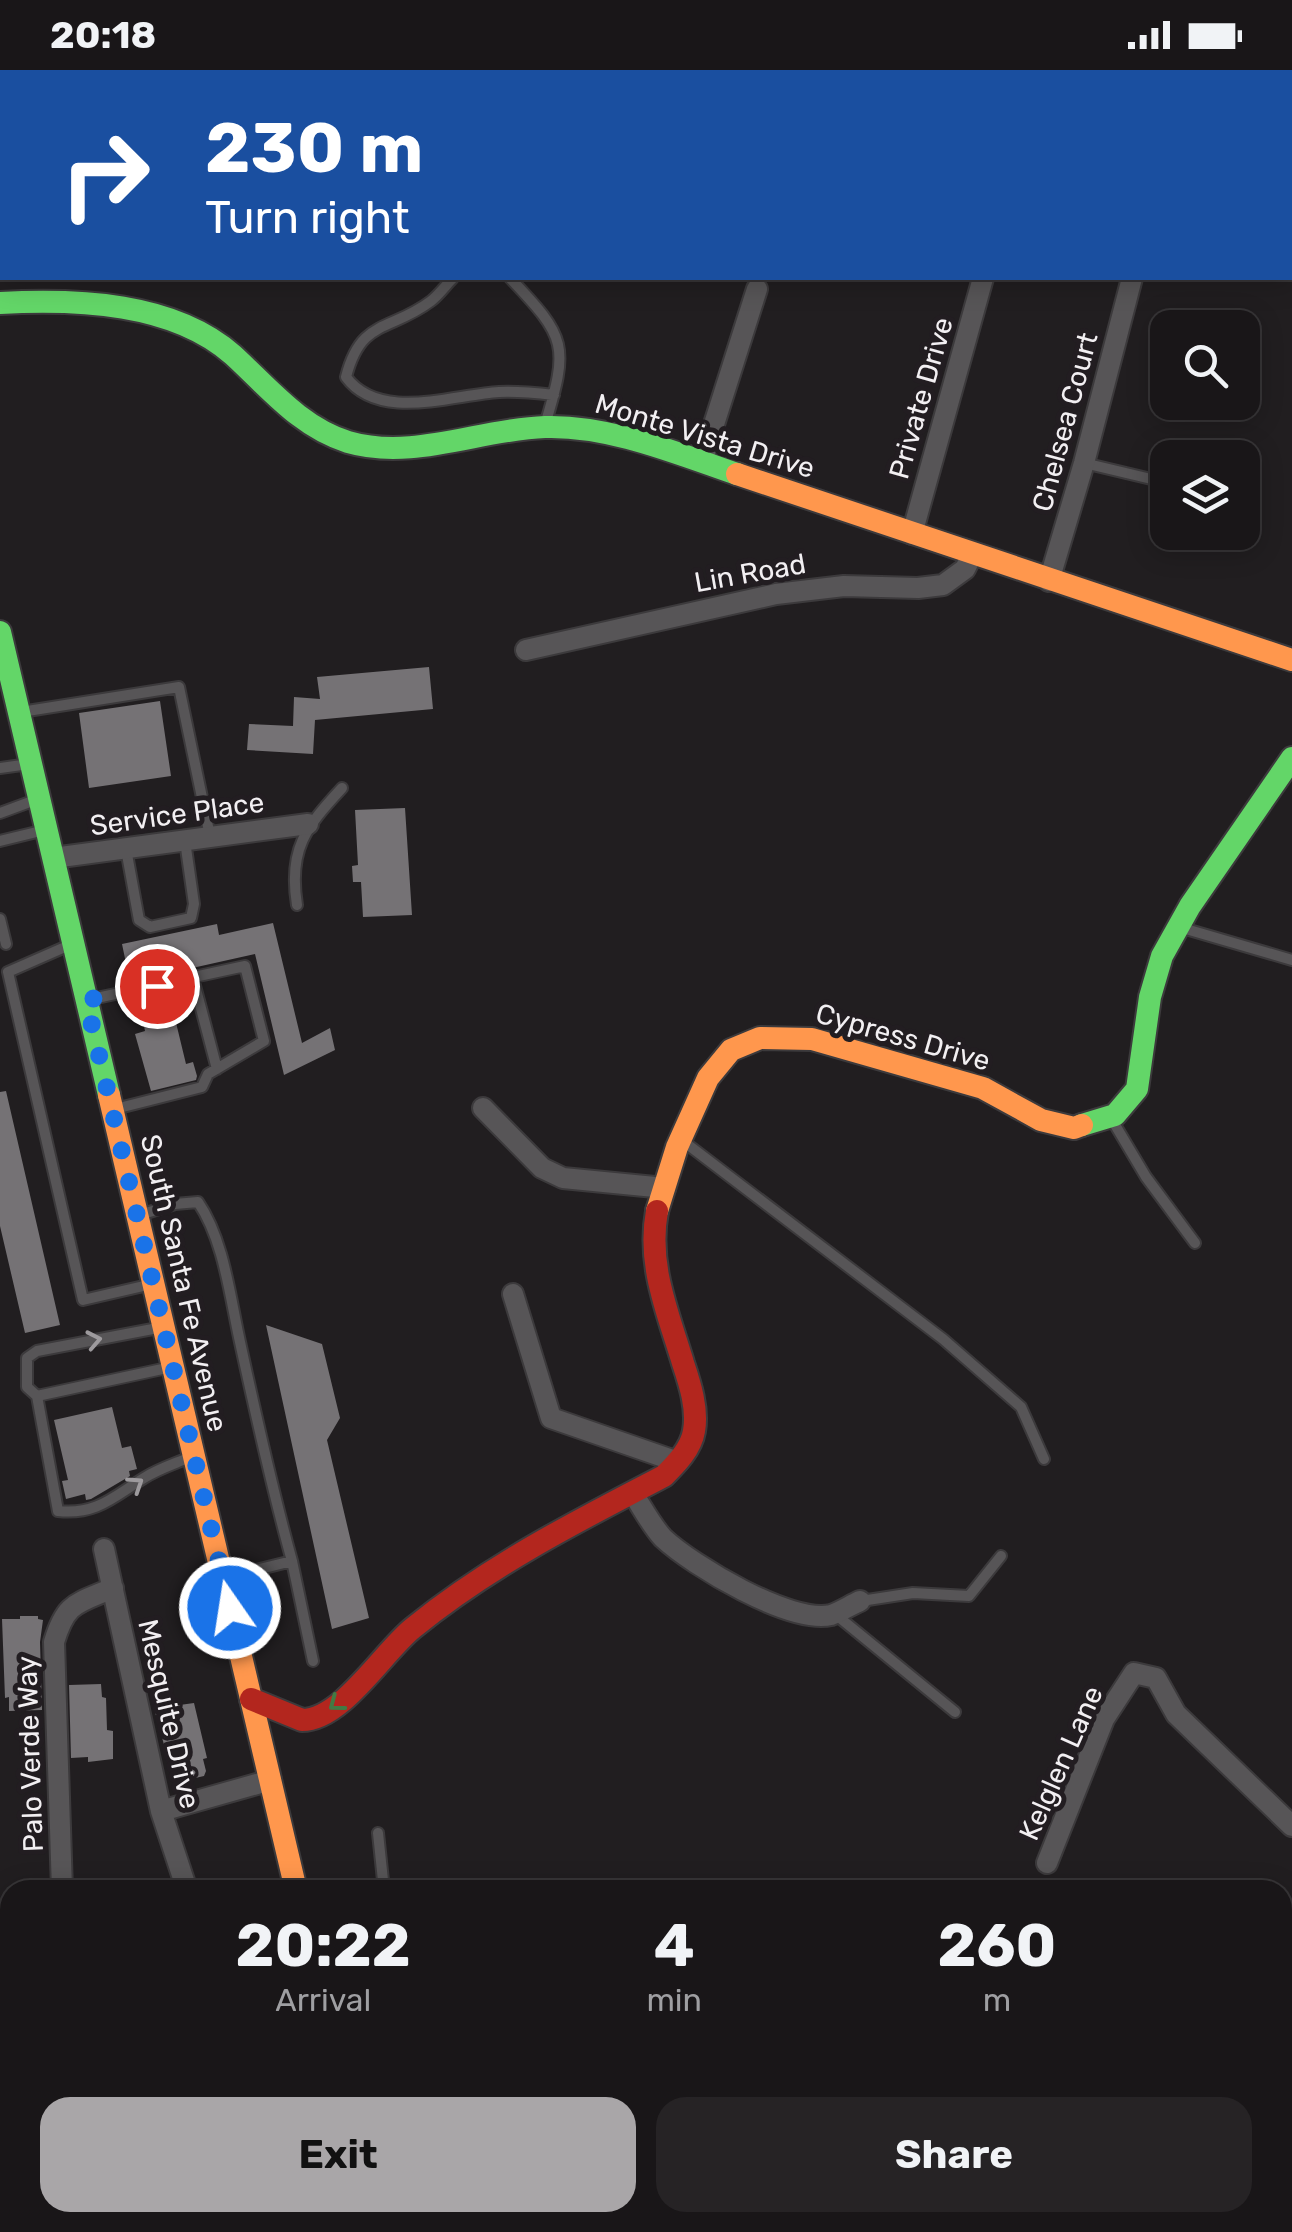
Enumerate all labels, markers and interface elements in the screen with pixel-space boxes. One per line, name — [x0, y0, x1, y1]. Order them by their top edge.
text: 20:18 — [50, 12, 156, 58]
text: 230 m — [205, 107, 423, 190]
icon: right — [40, 110, 170, 240]
text: Turn right — [205, 191, 409, 244]
map controls — [1150, 310, 1260, 550]
button: search — [1150, 310, 1260, 420]
street label: Private Drive — [882, 313, 960, 483]
street label: Chelsea Court — [1025, 329, 1105, 515]
street label: Monte Vista Drive — [591, 387, 819, 485]
button: layers — [1150, 440, 1260, 550]
street label: Lin Road — [692, 547, 808, 599]
street label: Service Place — [88, 785, 266, 843]
pin — [115, 944, 200, 1029]
icon: arrive — [130, 959, 185, 1014]
street label: Cypress Drive — [812, 996, 994, 1078]
street label: South Santa Fe Avenue — [134, 1131, 234, 1435]
one-way arrow — [86, 1330, 102, 1351]
one-way arrow — [125, 1477, 143, 1496]
position arrow — [178, 1556, 282, 1660]
street label: Mesquite Drive — [131, 1616, 207, 1812]
street label: Palo Verde Way — [10, 1655, 50, 1853]
street label: Kelglen Lane — [1012, 1681, 1110, 1845]
one-way arrow — [329, 1693, 347, 1710]
text: 20:22 — [236, 1910, 411, 1981]
text: 4 — [654, 1910, 695, 1981]
text: 260 — [938, 1910, 1056, 1981]
text: Arrival — [275, 1981, 371, 2019]
text: min — [646, 1981, 702, 2019]
text: m — [983, 1981, 1011, 2019]
button: Exit — [40, 2097, 636, 2212]
button: Share — [656, 2097, 1252, 2212]

